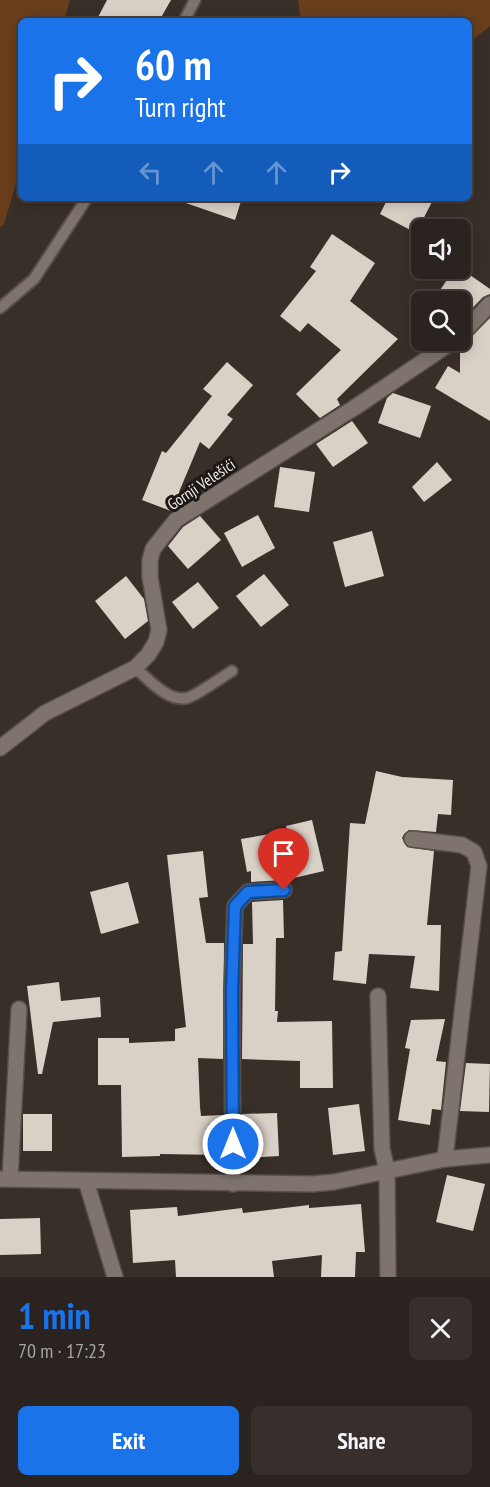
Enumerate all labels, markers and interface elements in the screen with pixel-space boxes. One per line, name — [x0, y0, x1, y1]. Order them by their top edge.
text: 60 m — [135, 37, 212, 92]
icon: right — [36, 42, 114, 120]
text: Turn right — [135, 90, 226, 124]
icon: left — [134, 156, 167, 189]
icon: ahead — [197, 156, 230, 189]
icon: ahead — [260, 156, 293, 189]
icon: right — [323, 156, 356, 189]
map controls — [411, 219, 471, 351]
button: sound — [411, 219, 471, 279]
button: search — [411, 291, 471, 351]
street label: Gornji Velešići — [163, 454, 239, 514]
pin — [258, 828, 309, 890]
icon: arrive — [267, 837, 300, 870]
position arrow — [201, 1112, 265, 1176]
text: 1 min — [18, 1292, 91, 1339]
button: close — [409, 1297, 472, 1360]
text: 70 m · 17:23 — [18, 1338, 106, 1364]
button: Exit — [18, 1406, 239, 1475]
button: Share — [251, 1406, 472, 1475]

